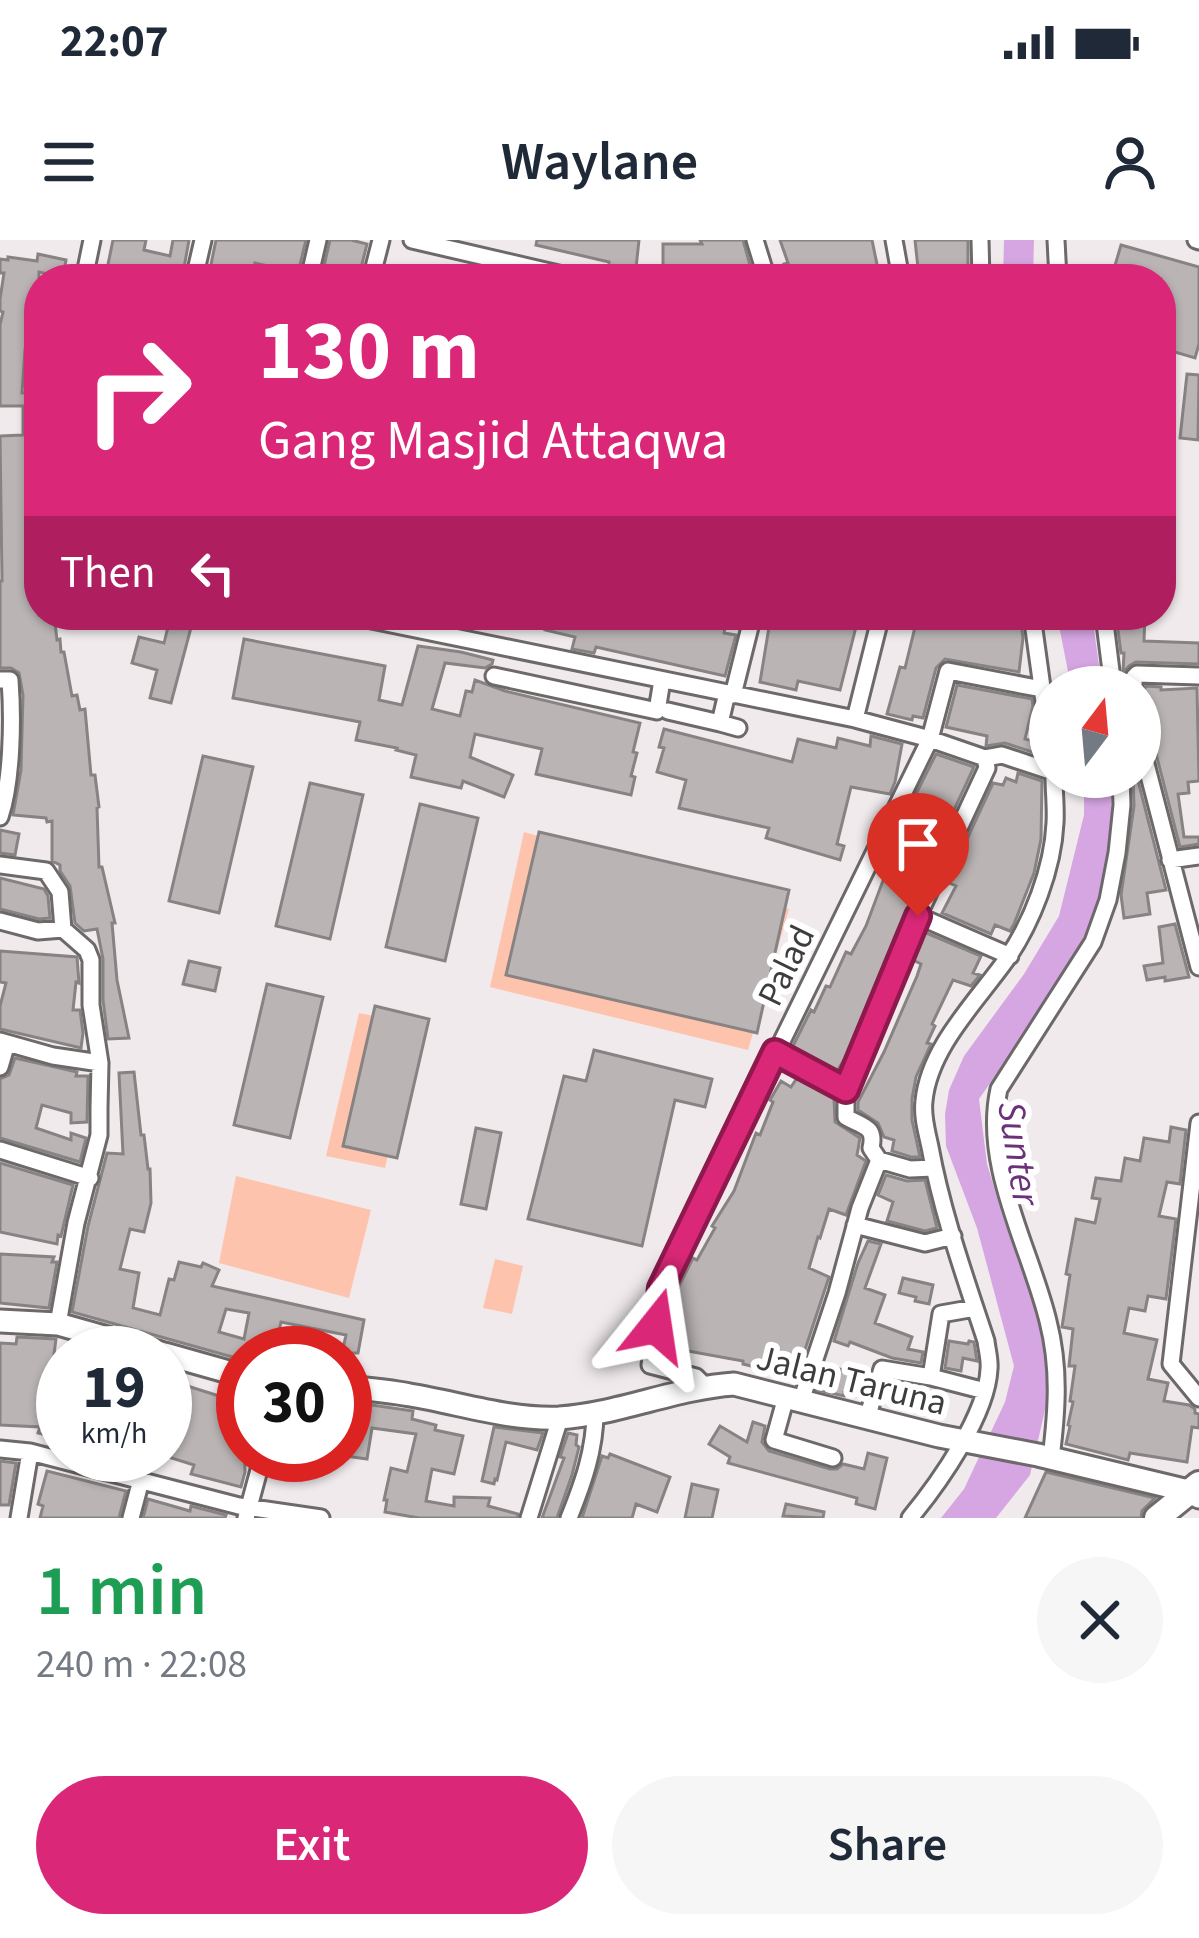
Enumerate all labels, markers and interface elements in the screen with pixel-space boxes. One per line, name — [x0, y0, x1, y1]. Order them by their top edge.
text: 22:07 — [60, 10, 169, 74]
text: Waylane — [501, 124, 698, 201]
icon: menu — [36, 129, 102, 195]
icon: person — [1097, 129, 1163, 195]
text: 130 m — [258, 292, 480, 412]
icon: right — [60, 312, 216, 468]
text: Gang Masjid Attaqwa — [258, 403, 728, 480]
icon: left — [180, 540, 246, 606]
text: Then — [60, 541, 156, 605]
north arrow — [1029, 666, 1161, 798]
map controls — [1029, 666, 1161, 798]
pin — [867, 793, 969, 916]
icon: arrive — [885, 811, 951, 877]
street label: Palad — [745, 917, 828, 1015]
water label: Sunter — [982, 1097, 1054, 1211]
position arrow — [593, 1263, 719, 1389]
speed limit sign: 30 — [216, 1326, 372, 1482]
street label: Jalan Taruna — [751, 1332, 952, 1429]
text: 19 — [82, 1346, 146, 1431]
text: km/h — [81, 1412, 147, 1455]
text: 1 min — [36, 1540, 207, 1643]
button: close — [1037, 1557, 1163, 1683]
text: 240 m · 22:08 — [36, 1637, 247, 1693]
button: Exit — [36, 1776, 588, 1914]
button: Share — [612, 1776, 1163, 1914]

